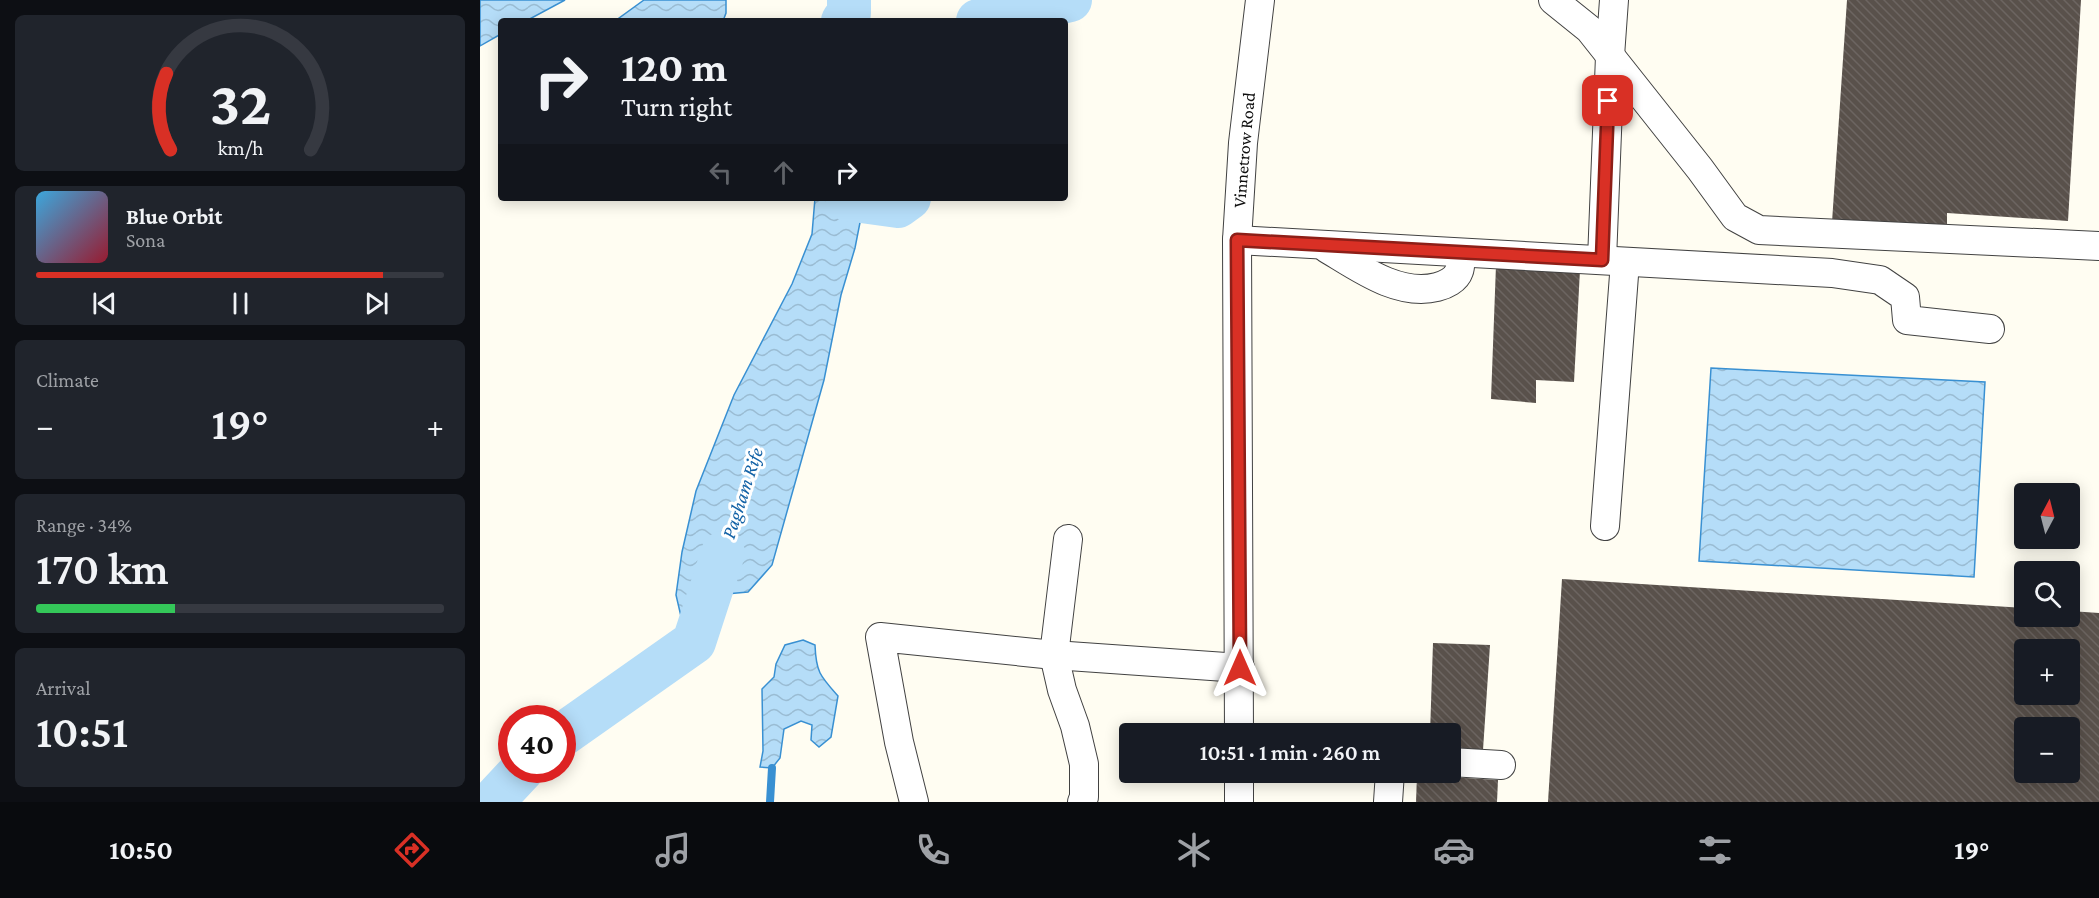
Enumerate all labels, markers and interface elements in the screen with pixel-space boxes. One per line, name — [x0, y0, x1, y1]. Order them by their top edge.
icon: right — [522, 42, 600, 120]
text: 120 m — [621, 43, 727, 90]
text: 32 — [209, 68, 271, 137]
pin — [1582, 75, 1633, 126]
icon: arrive — [1591, 84, 1624, 117]
street label: Vinnetrow Road — [1229, 91, 1259, 209]
text: Turn right — [621, 92, 732, 122]
text: km/h — [217, 136, 264, 160]
icon: left — [704, 156, 737, 189]
icon: ahead — [767, 156, 800, 189]
icon: right — [830, 156, 863, 189]
text: Blue Orbit — [126, 204, 222, 229]
text: Sona — [126, 229, 165, 251]
icon: previous — [88, 287, 121, 320]
icon: pause — [224, 287, 257, 320]
icon: next — [360, 287, 393, 320]
text: Climate — [36, 369, 99, 391]
text: 19° — [212, 399, 268, 449]
text: − — [36, 407, 53, 444]
text: + — [427, 407, 444, 444]
water label: Pagham Rife — [717, 444, 768, 542]
north arrow — [2014, 483, 2080, 549]
map controls — [2014, 483, 2080, 783]
text: Range · 34% — [36, 514, 132, 536]
text: 170 km — [36, 544, 169, 594]
button: search — [2014, 561, 2080, 627]
position arrow — [1208, 636, 1272, 700]
button: + — [2014, 639, 2080, 705]
text: Arrival — [36, 677, 90, 699]
speed limit sign: 40 — [498, 705, 576, 783]
text: 10:51 — [36, 707, 128, 757]
button: − — [2014, 717, 2080, 783]
text: 10:51 · 1 min · 260 m — [1200, 740, 1380, 765]
icon: directions — [391, 829, 433, 871]
icon: music — [652, 829, 694, 871]
icon: phone — [912, 829, 954, 871]
icon: climate — [1173, 829, 1215, 871]
icon: car — [1433, 829, 1475, 871]
icon: filters — [1694, 829, 1736, 871]
text: 10:50 — [109, 835, 173, 865]
text: 19° — [1954, 835, 1990, 865]

